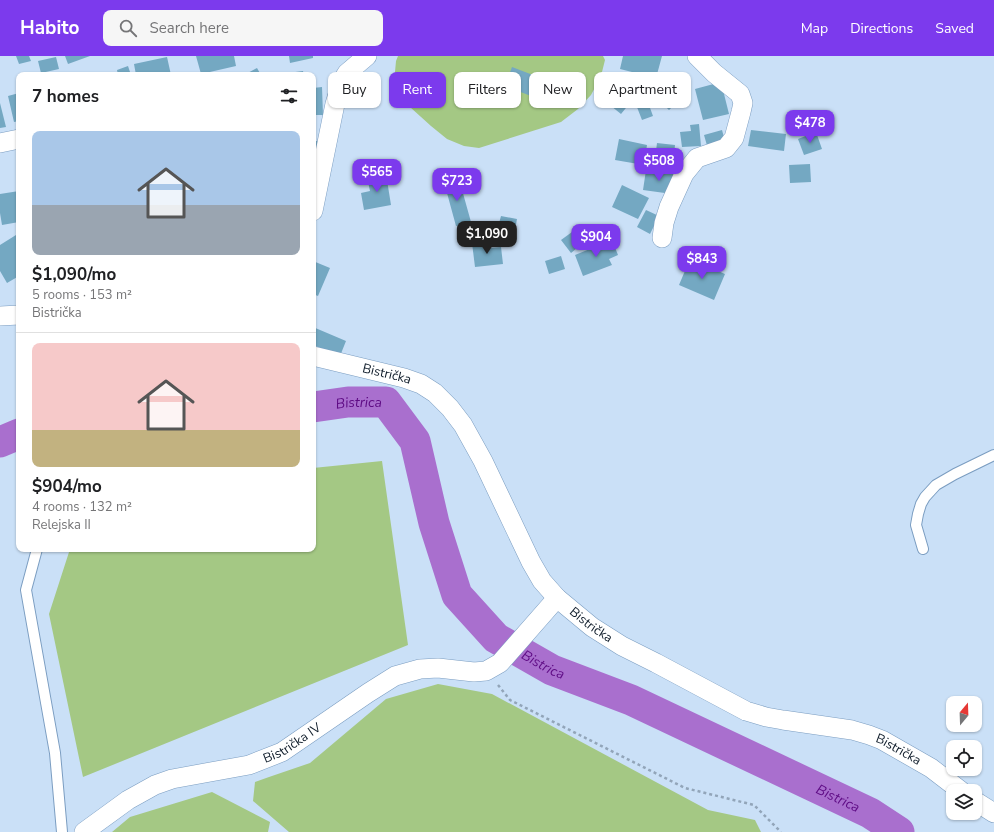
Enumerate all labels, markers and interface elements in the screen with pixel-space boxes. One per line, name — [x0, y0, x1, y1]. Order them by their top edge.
search box — [103, 10, 383, 46]
text: Habito — [20, 15, 79, 41]
icon: search — [117, 17, 139, 39]
text: Search here — [149, 18, 229, 38]
text: Map — [801, 19, 828, 38]
text: Directions — [850, 19, 913, 38]
text: Saved — [935, 19, 974, 38]
chip: Buy — [328, 72, 381, 108]
chip: Rent — [389, 72, 446, 108]
chip: Filters — [454, 72, 521, 108]
chip: New — [529, 72, 586, 108]
chip: Apartment — [594, 72, 691, 108]
text: 7 homes — [32, 85, 99, 108]
icon: filters — [278, 85, 300, 107]
pin: $478 — [786, 110, 834, 144]
text: $478 — [794, 114, 826, 132]
pin: $508 — [635, 148, 683, 182]
text: $508 — [643, 152, 675, 170]
icon: home — [130, 157, 202, 229]
pin: $565 — [353, 159, 401, 193]
text: $565 — [361, 163, 393, 181]
pin: $723 — [433, 168, 481, 202]
text: $723 — [441, 172, 473, 190]
pin: $1,090 — [454, 221, 520, 255]
pin: $904 — [572, 224, 620, 258]
text: $1,090 — [466, 225, 508, 243]
text: $904 — [580, 228, 612, 246]
pin: $843 — [678, 246, 726, 280]
text: $843 — [686, 250, 718, 268]
text: $1,090/mo — [32, 263, 116, 286]
text: 5 rooms · 153 m² — [32, 286, 132, 304]
text: Bistrička — [32, 304, 82, 322]
street label: Bistrička — [361, 359, 414, 389]
icon: home — [130, 369, 202, 441]
water label: Bistrica — [334, 392, 382, 413]
text: $904/mo — [32, 475, 102, 498]
text: 4 rooms · 132 m² — [32, 498, 132, 516]
text: Relejska II — [32, 516, 91, 534]
street label: Bistrička — [566, 603, 616, 647]
water label: Bistrica — [518, 645, 567, 683]
north arrow — [946, 696, 982, 732]
map controls — [946, 696, 982, 820]
street label: Bistrička IV — [260, 719, 325, 768]
street label: Bistrička — [873, 729, 924, 770]
button: locate — [946, 740, 982, 776]
water label: Bistrica — [813, 779, 863, 816]
button: layers — [946, 784, 982, 820]

